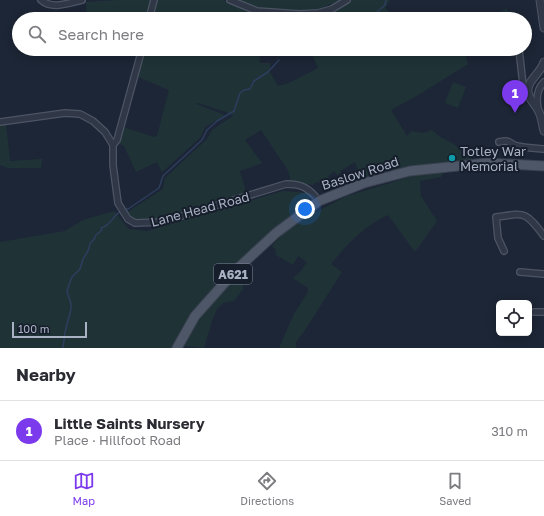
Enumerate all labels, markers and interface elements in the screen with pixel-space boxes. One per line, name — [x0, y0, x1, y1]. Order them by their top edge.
search box — [12, 12, 532, 56]
icon: search — [26, 23, 48, 45]
text: Search here — [58, 25, 144, 43]
pin: 1 — [502, 80, 528, 113]
place label: Totley War Memorial — [460, 143, 526, 174]
street label: Baslow Road — [319, 153, 401, 193]
marker: Totley War Memorial — [447, 153, 457, 163]
street label: Lane Head Road — [149, 188, 251, 230]
your location — [295, 199, 315, 219]
road number: A621 — [214, 264, 252, 284]
map controls — [496, 300, 532, 336]
button: locate — [496, 300, 532, 336]
scale bar — [12, 320, 87, 339]
text: 100 m — [18, 322, 49, 335]
text: Nearby — [16, 364, 76, 385]
text: Little Saints Nursery — [54, 414, 205, 432]
text: 1 — [26, 423, 32, 439]
text: 310 m — [491, 423, 528, 439]
text: Place · Hillfoot Road — [54, 432, 181, 448]
tab: Map — [73, 470, 95, 507]
tab: Directions — [240, 470, 294, 507]
tab: Saved — [439, 470, 471, 507]

